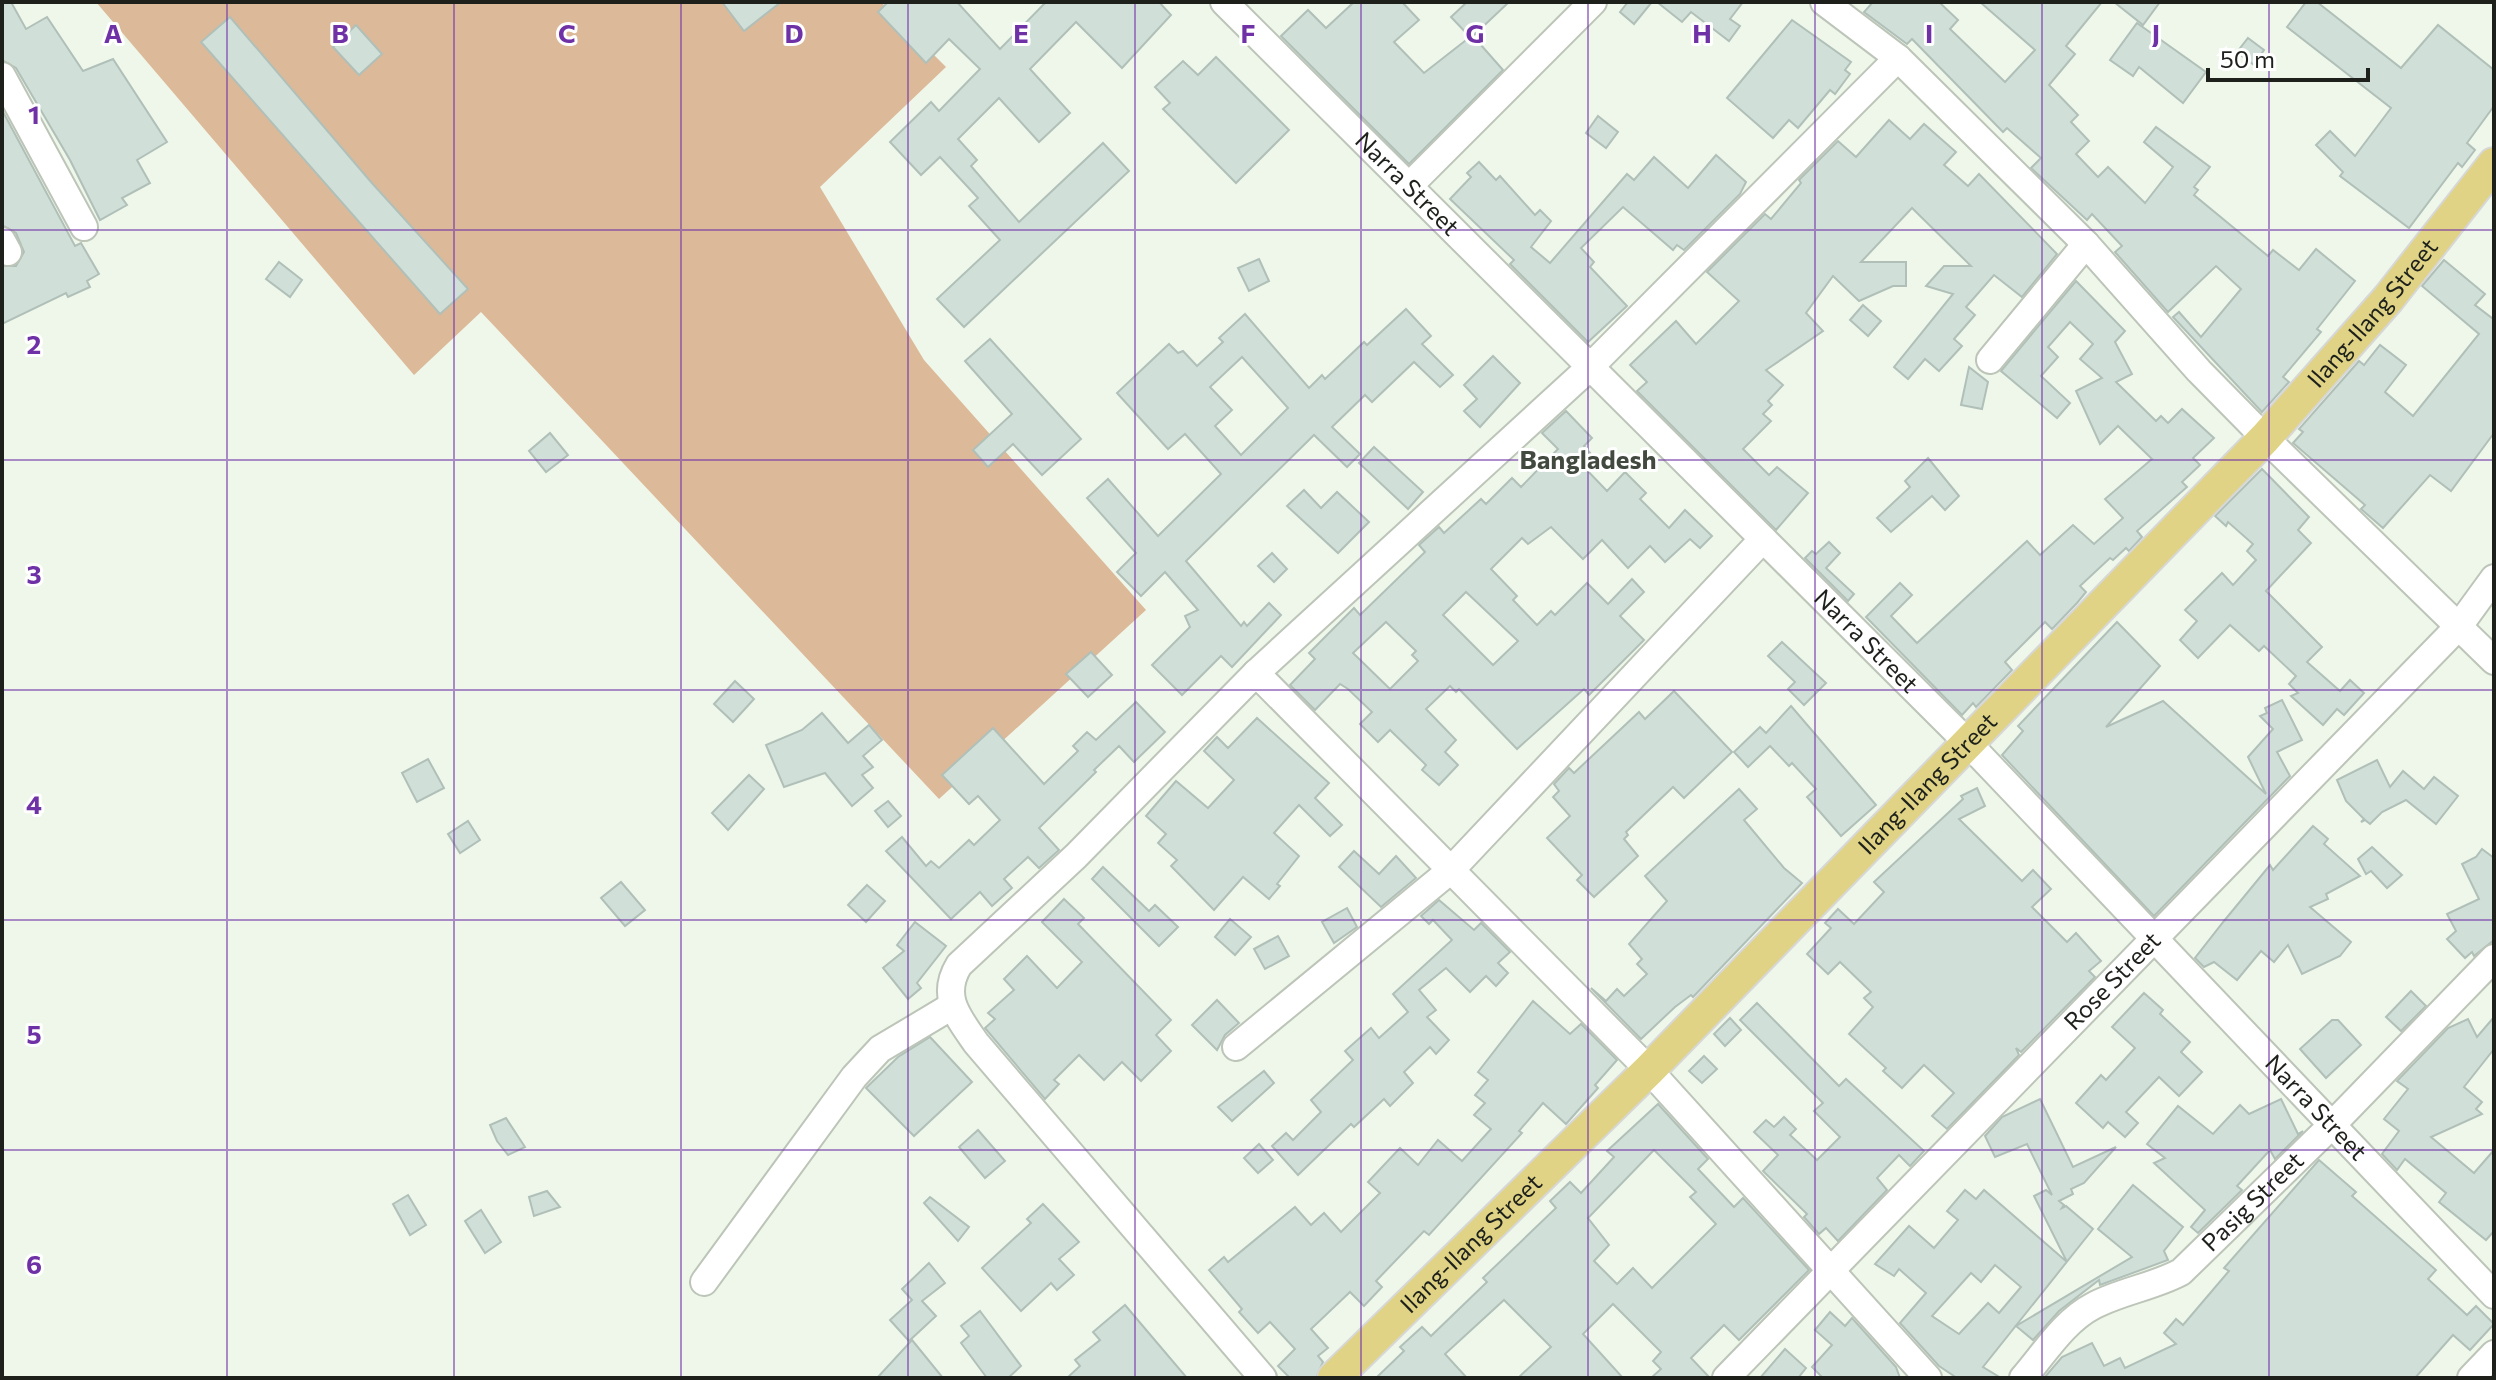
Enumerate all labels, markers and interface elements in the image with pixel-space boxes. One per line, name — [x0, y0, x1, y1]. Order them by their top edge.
text: A — [104, 17, 123, 48]
text: B — [331, 17, 349, 48]
text: C — [558, 17, 576, 48]
text: D — [784, 17, 804, 48]
text: E — [1013, 17, 1029, 48]
text: F — [1240, 17, 1256, 48]
text: G — [1466, 17, 1484, 48]
text: H — [1692, 17, 1712, 48]
text: I — [1925, 17, 1933, 48]
text: J — [2152, 17, 2160, 48]
scale bar — [2208, 32, 2368, 82]
text: 50 m — [2220, 44, 2275, 73]
text: 1 — [28, 98, 40, 129]
street label: Narra Street — [1350, 125, 1466, 241]
street label: Ilang-Ilang Street — [2301, 232, 2443, 393]
text: 2 — [27, 328, 41, 359]
district label: Bangladesh — [1519, 443, 1657, 474]
text: 3 — [26, 558, 42, 589]
street label: Narra Street — [1809, 582, 1925, 698]
street label: Ilang-Ilang Street — [1851, 706, 2002, 860]
text: 4 — [26, 788, 42, 819]
street label: Rose Street — [2057, 925, 2166, 1035]
text: 5 — [26, 1018, 42, 1049]
street label: Narra Street — [2260, 1048, 2374, 1166]
street label: Pasig Street — [2195, 1145, 2309, 1257]
street label: Ilang-Ilang Street — [1393, 1167, 1547, 1318]
text: 6 — [26, 1248, 42, 1279]

